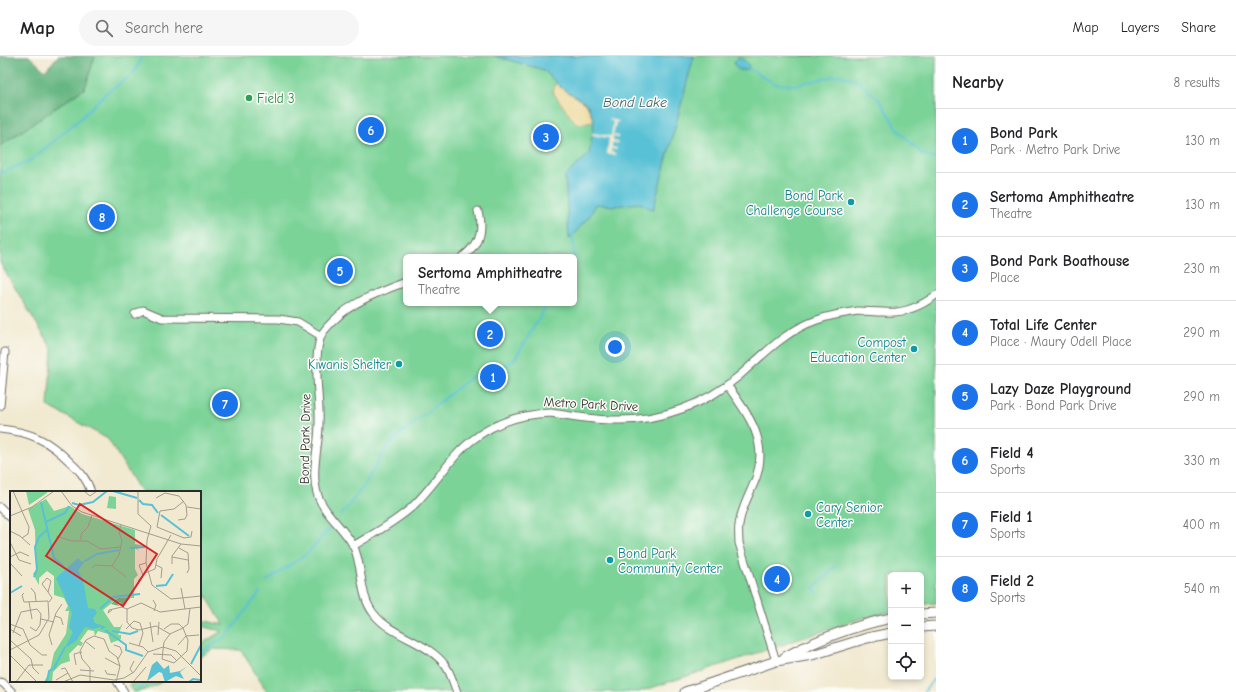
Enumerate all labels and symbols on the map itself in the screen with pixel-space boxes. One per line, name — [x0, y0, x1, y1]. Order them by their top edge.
place label: Field 3 — [257, 91, 295, 106]
marker: Field 3 — [244, 93, 254, 103]
water label: Bond Lake — [603, 94, 667, 111]
pin: 6 — [358, 115, 384, 145]
pin: 3 — [533, 122, 559, 152]
place label: Bond Park Challenge Course — [746, 188, 844, 218]
marker: Bond Park Challenge Course — [846, 197, 856, 207]
pin: 8 — [89, 202, 115, 232]
pin: 5 — [327, 256, 353, 286]
pin: 2 — [477, 319, 503, 349]
place label: Compost Education Center — [810, 335, 907, 365]
your location — [605, 337, 625, 357]
marker: Compost Education Center — [909, 344, 919, 354]
place label: Kiwanis Shelter — [308, 357, 392, 372]
marker: Kiwanis Shelter — [394, 359, 404, 369]
pin: 1 — [480, 362, 506, 392]
pin: 7 — [212, 389, 238, 419]
street label: Bond Park Drive — [297, 393, 313, 484]
street label: Metro Park Drive — [543, 394, 639, 414]
inset map — [10, 491, 201, 682]
place label: Cary Senior Center — [816, 500, 883, 530]
marker: Cary Senior Center — [803, 509, 813, 519]
place label: Bond Park Community Center — [618, 546, 723, 576]
marker: Bond Park Community Center — [605, 555, 615, 565]
pin: 4 — [764, 564, 790, 594]

